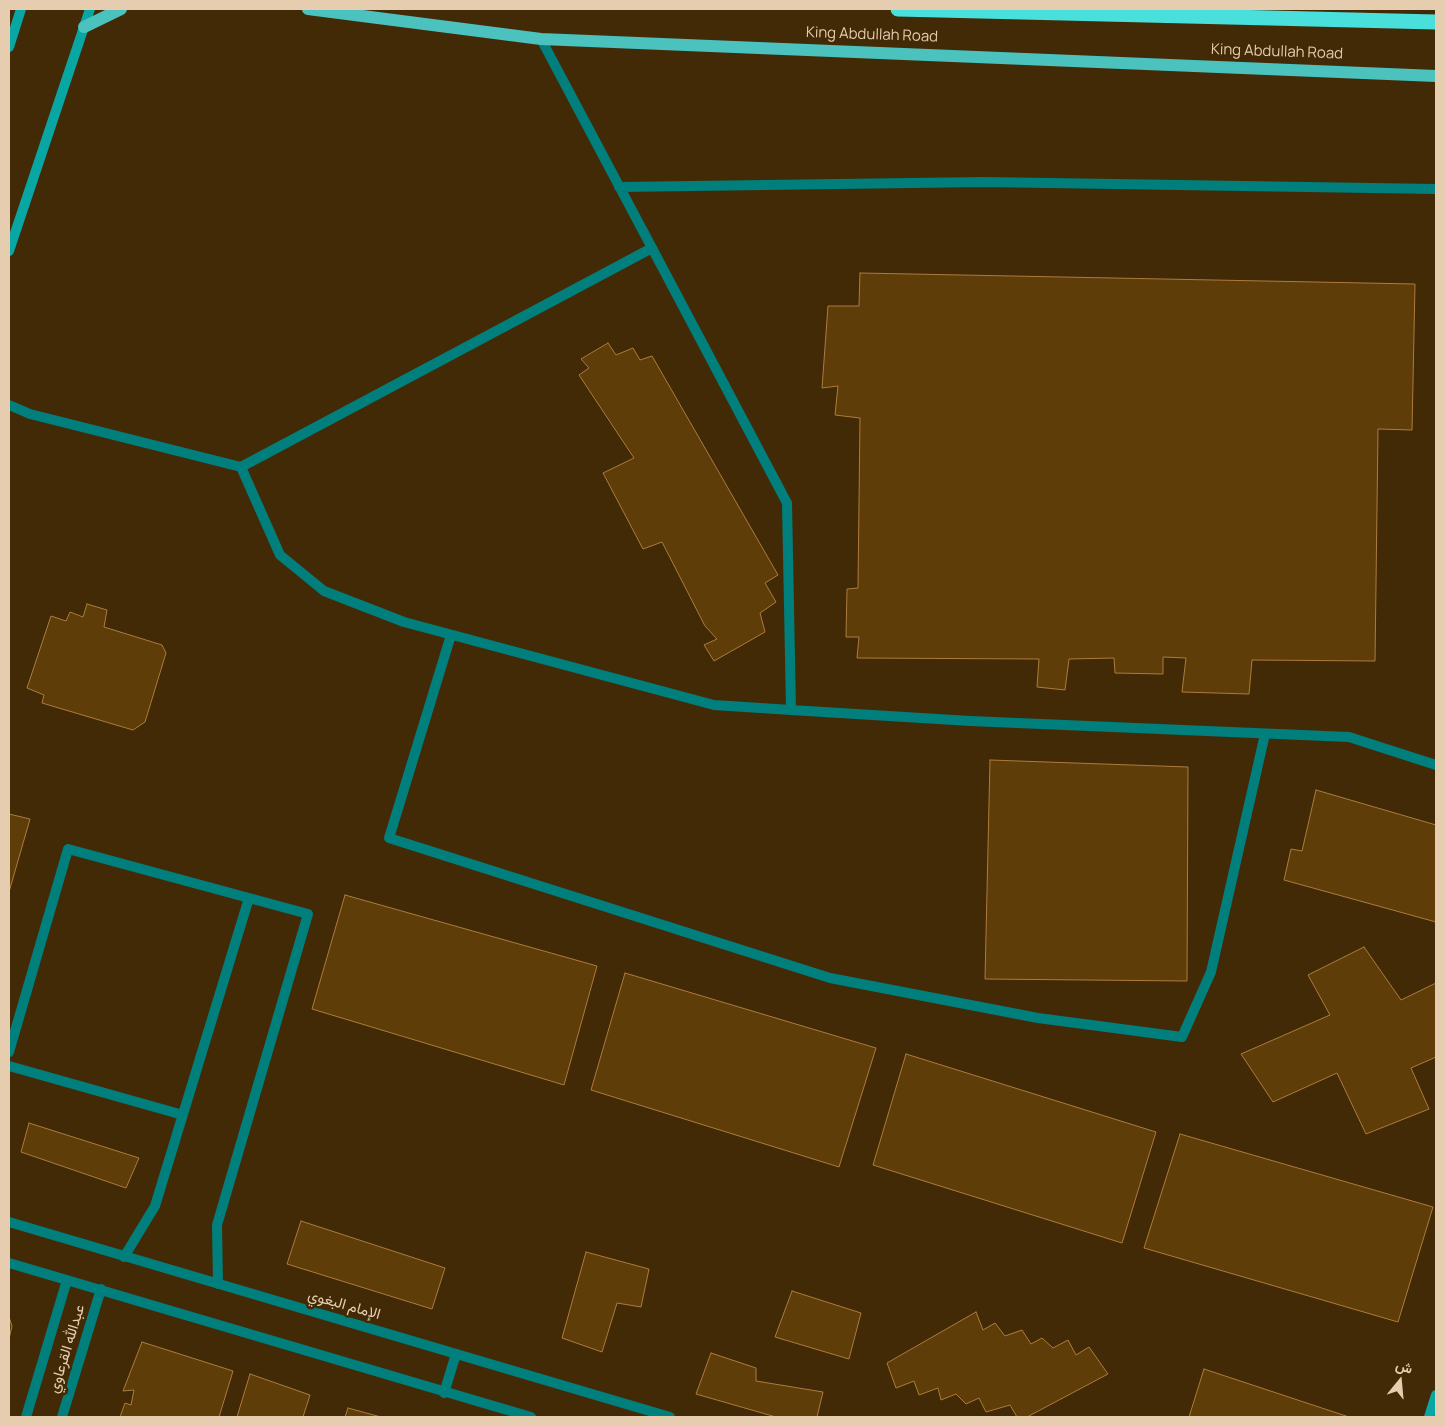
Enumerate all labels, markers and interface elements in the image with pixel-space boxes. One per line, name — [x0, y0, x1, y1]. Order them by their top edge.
street label: King Abdullah Road — [806, 24, 938, 46]
street label: King Abdullah Road — [1211, 41, 1343, 63]
street label: الإمام البغوي — [306, 1286, 382, 1324]
street label: عبدالله القرعاوي — [45, 1302, 89, 1396]
text: ش — [1394, 1355, 1415, 1378]
north arrow — [1375, 1356, 1425, 1406]

